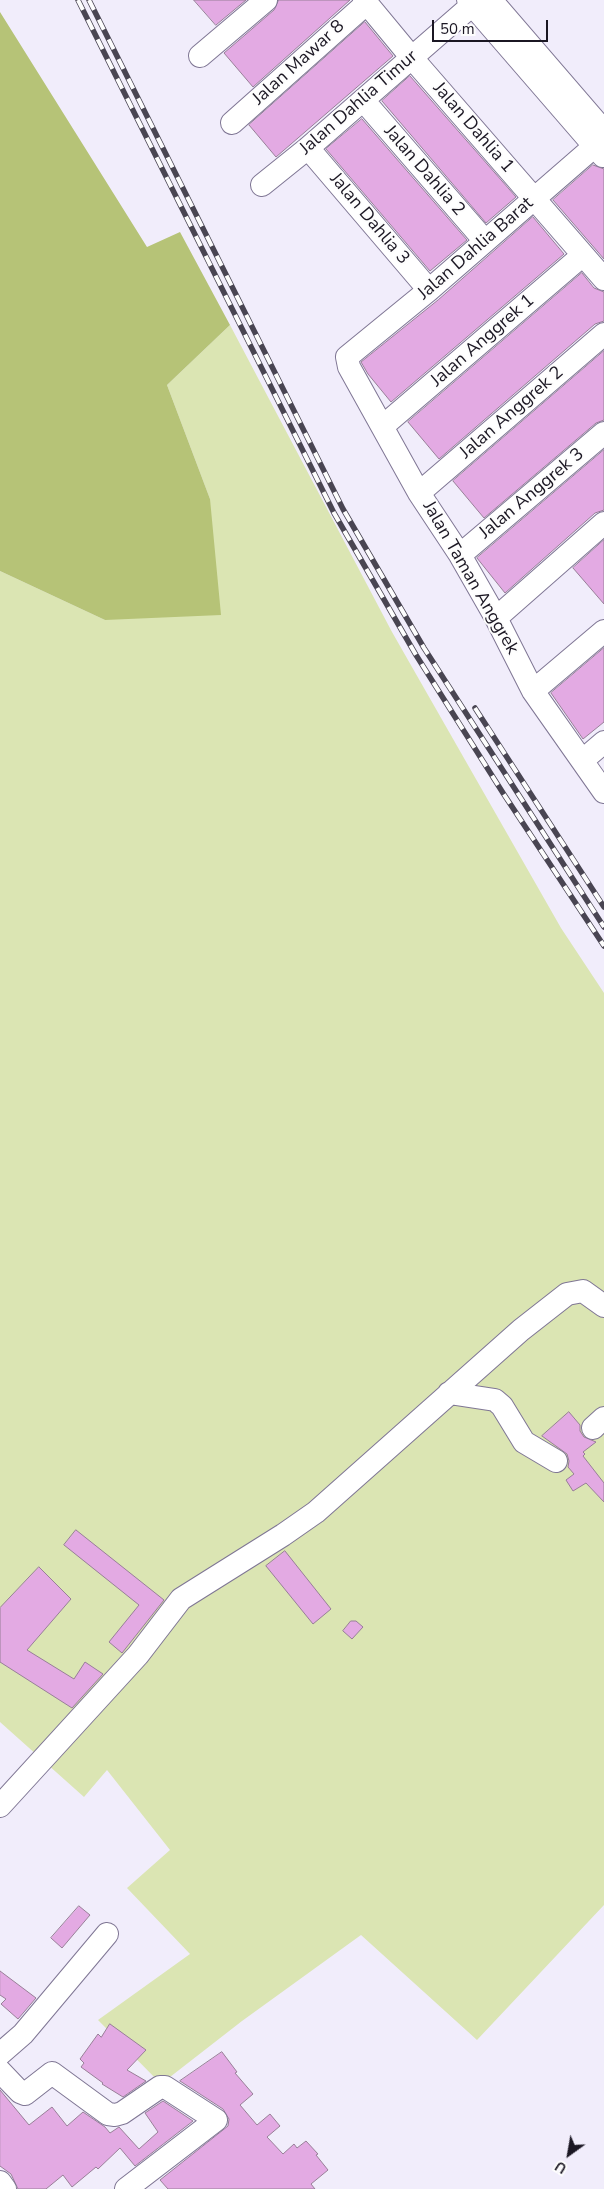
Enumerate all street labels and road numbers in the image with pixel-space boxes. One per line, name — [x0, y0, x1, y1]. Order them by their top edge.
street label: Jalan Mawar 8 — [249, 16, 349, 110]
street label: Jalan Dahlia Timur — [296, 46, 422, 160]
street label: Jalan Dahlia 1 — [428, 78, 518, 178]
street label: Jalan Dahlia 2 — [379, 121, 469, 221]
street label: Jalan Dahlia 3 — [325, 169, 413, 269]
street label: Jalan Dahlia Barat — [414, 193, 538, 305]
street label: Jalan Anggrek 1 — [427, 290, 539, 392]
street label: Jalan Anggrek 2 — [456, 362, 568, 464]
street label: Jalan Anggrek 3 — [475, 444, 589, 544]
street label: Jalan Taman Anggrek — [417, 498, 523, 658]

